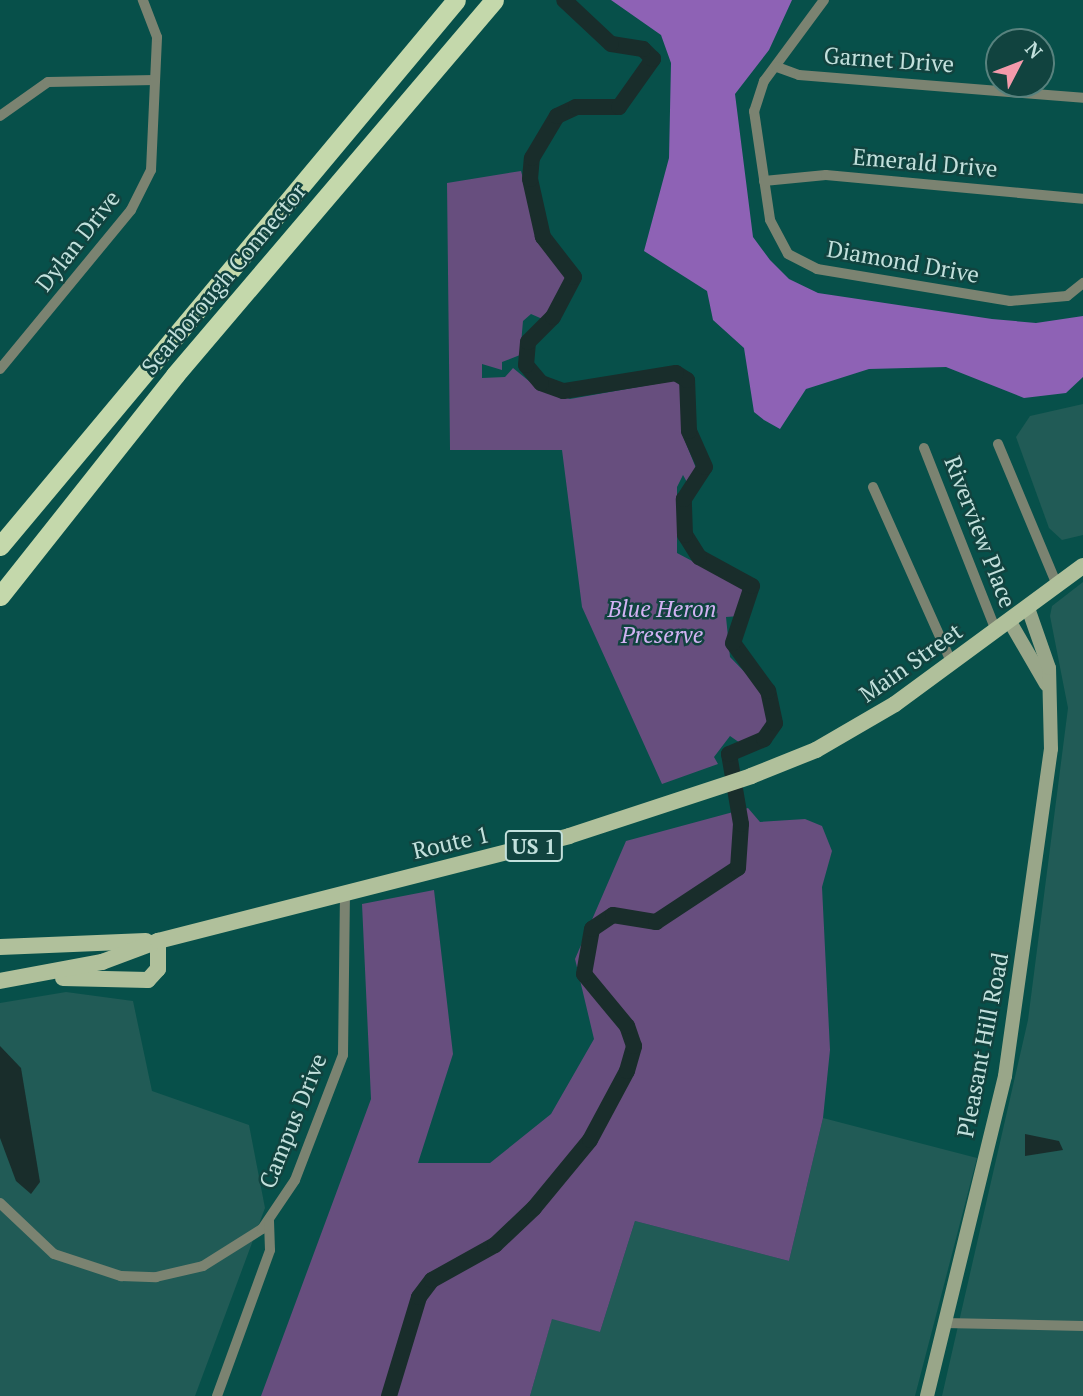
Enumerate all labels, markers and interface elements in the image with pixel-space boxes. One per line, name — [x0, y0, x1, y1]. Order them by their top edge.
north arrow — [985, 28, 1055, 98]
text: N — [1020, 36, 1049, 64]
street label: Garnet Drive — [823, 42, 955, 78]
street label: Emerald Drive — [851, 143, 999, 183]
street label: Scarborough Connector — [136, 178, 312, 380]
street label: Dylan Drive — [30, 185, 126, 297]
street label: Diamond Drive — [825, 235, 981, 289]
street label: Riverview Place — [938, 452, 1022, 612]
park label: Blue Heron Preserve — [607, 595, 717, 649]
street label: Main Street — [854, 618, 968, 708]
street label: Route 1 — [410, 821, 492, 865]
road number: US 1 — [504, 828, 564, 864]
street label: Pleasant Hill Road — [952, 950, 1014, 1140]
street label: Campus Drive — [253, 1050, 333, 1192]

